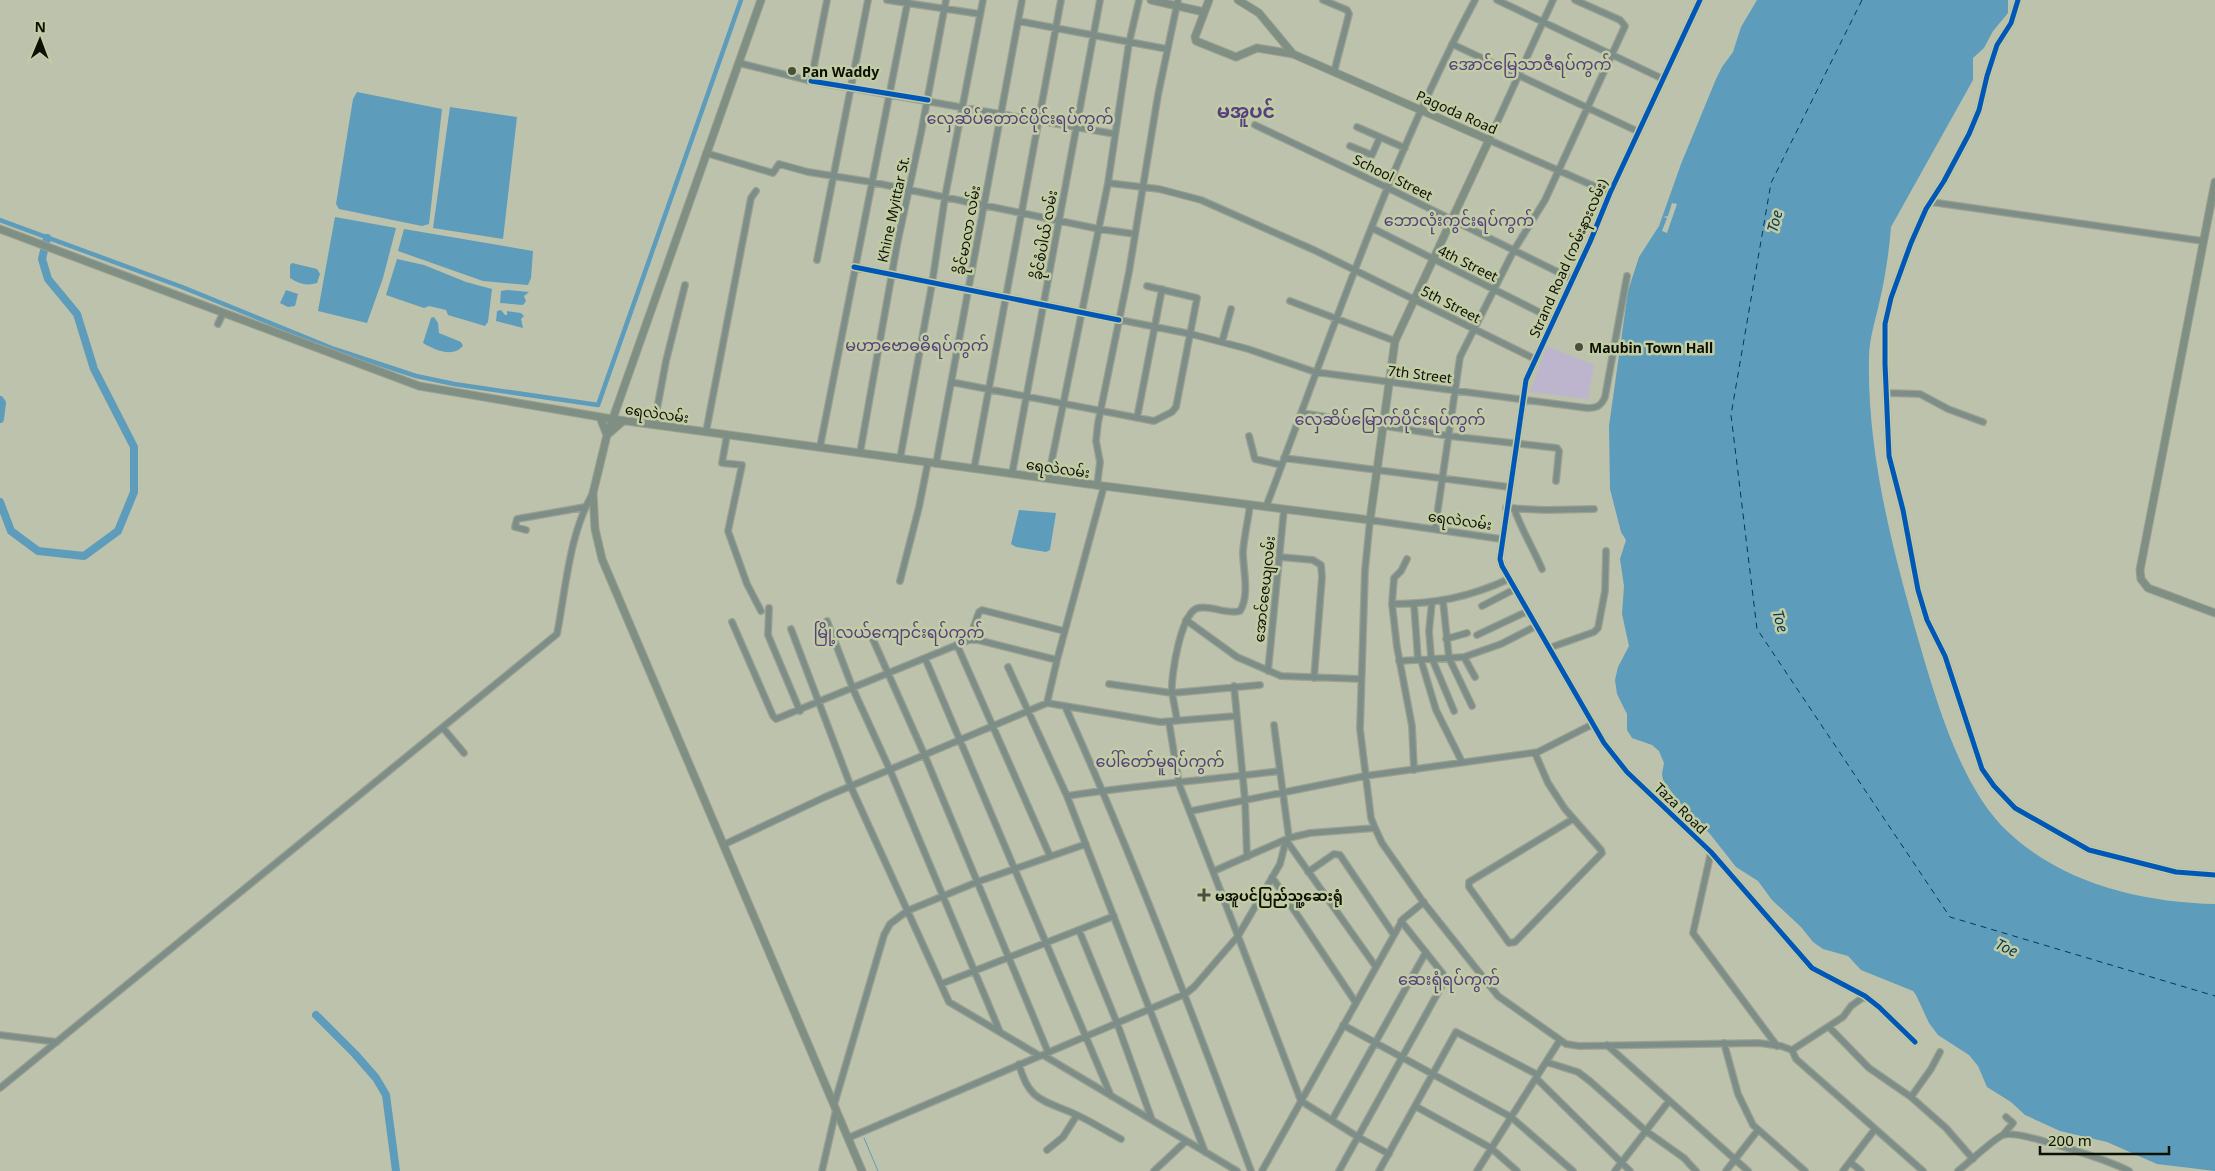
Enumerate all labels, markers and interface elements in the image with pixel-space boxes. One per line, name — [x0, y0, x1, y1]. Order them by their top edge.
north arrow — [15, 15, 65, 65]
text: N — [34, 17, 46, 36]
district label: အောင်မြေသာဇီရပ်ကွက် — [1448, 53, 1612, 78]
place label: Pan Waddy — [802, 62, 879, 81]
marker: Pan Waddy — [786, 65, 798, 77]
street label: Pagoda Road — [1413, 86, 1501, 138]
district label: မအူပင် — [1217, 98, 1275, 127]
district label: လှေဆိပ်တောင်ပိုင်းရပ်ကွက် — [927, 107, 1113, 133]
street label: School Street — [1350, 150, 1436, 204]
street label: Khine Myittar St. — [872, 154, 914, 264]
street label: Strand Road (ကမ်းနားလမ်း) — [1524, 176, 1614, 342]
street label: ခိုင်မာလာ လမ်း — [950, 184, 987, 277]
street label: ခိုင်စံပါယ် လမ်း — [1027, 189, 1064, 282]
water label: Toe — [1761, 207, 1787, 234]
district label: ဘောလုံးကွင်းရပ်ကွက် — [1384, 209, 1534, 235]
street label: 4th Street — [1435, 240, 1501, 286]
street label: 5th Street — [1418, 281, 1484, 327]
district label: မဟာဗောဓဓိရပ်ကွက် — [845, 334, 989, 359]
place label: Maubin Town Hall — [1589, 338, 1713, 357]
marker: Maubin Town Hall — [1573, 341, 1585, 353]
street label: 7th Street — [1387, 361, 1453, 387]
street label: ရေလဲလမ်း — [624, 399, 690, 430]
district label: လှေဆိပ်မြောက်ပိုင်းရပ်ကွက် — [1295, 408, 1485, 434]
street label: ရေလဲလမ်း — [1025, 454, 1091, 485]
street label: ရေလဲလမ်း — [1427, 506, 1493, 537]
street label: အောင်ဇေယျလမ်း — [1249, 535, 1282, 643]
water label: Toe — [1768, 607, 1794, 635]
district label: မြို့လယ်ကျောင်းရပ်ကွက် — [813, 621, 985, 646]
district label: ပေါ်တော်မူရပ်ကွက် — [1096, 750, 1224, 776]
street label: Taza Road — [1651, 778, 1711, 838]
place label: မအူပင်ပြည်သူ့ဆေးရုံ — [1215, 886, 1343, 908]
marker: မအူပင်ပြည်သူ့ဆေးရုံ — [1197, 888, 1211, 902]
water label: Toe — [1993, 933, 2022, 961]
district label: ဆေးရုံရပ်ကွက် — [1398, 968, 1500, 994]
scale bar — [2040, 1124, 2169, 1156]
text: 200 m — [2048, 1130, 2092, 1150]

